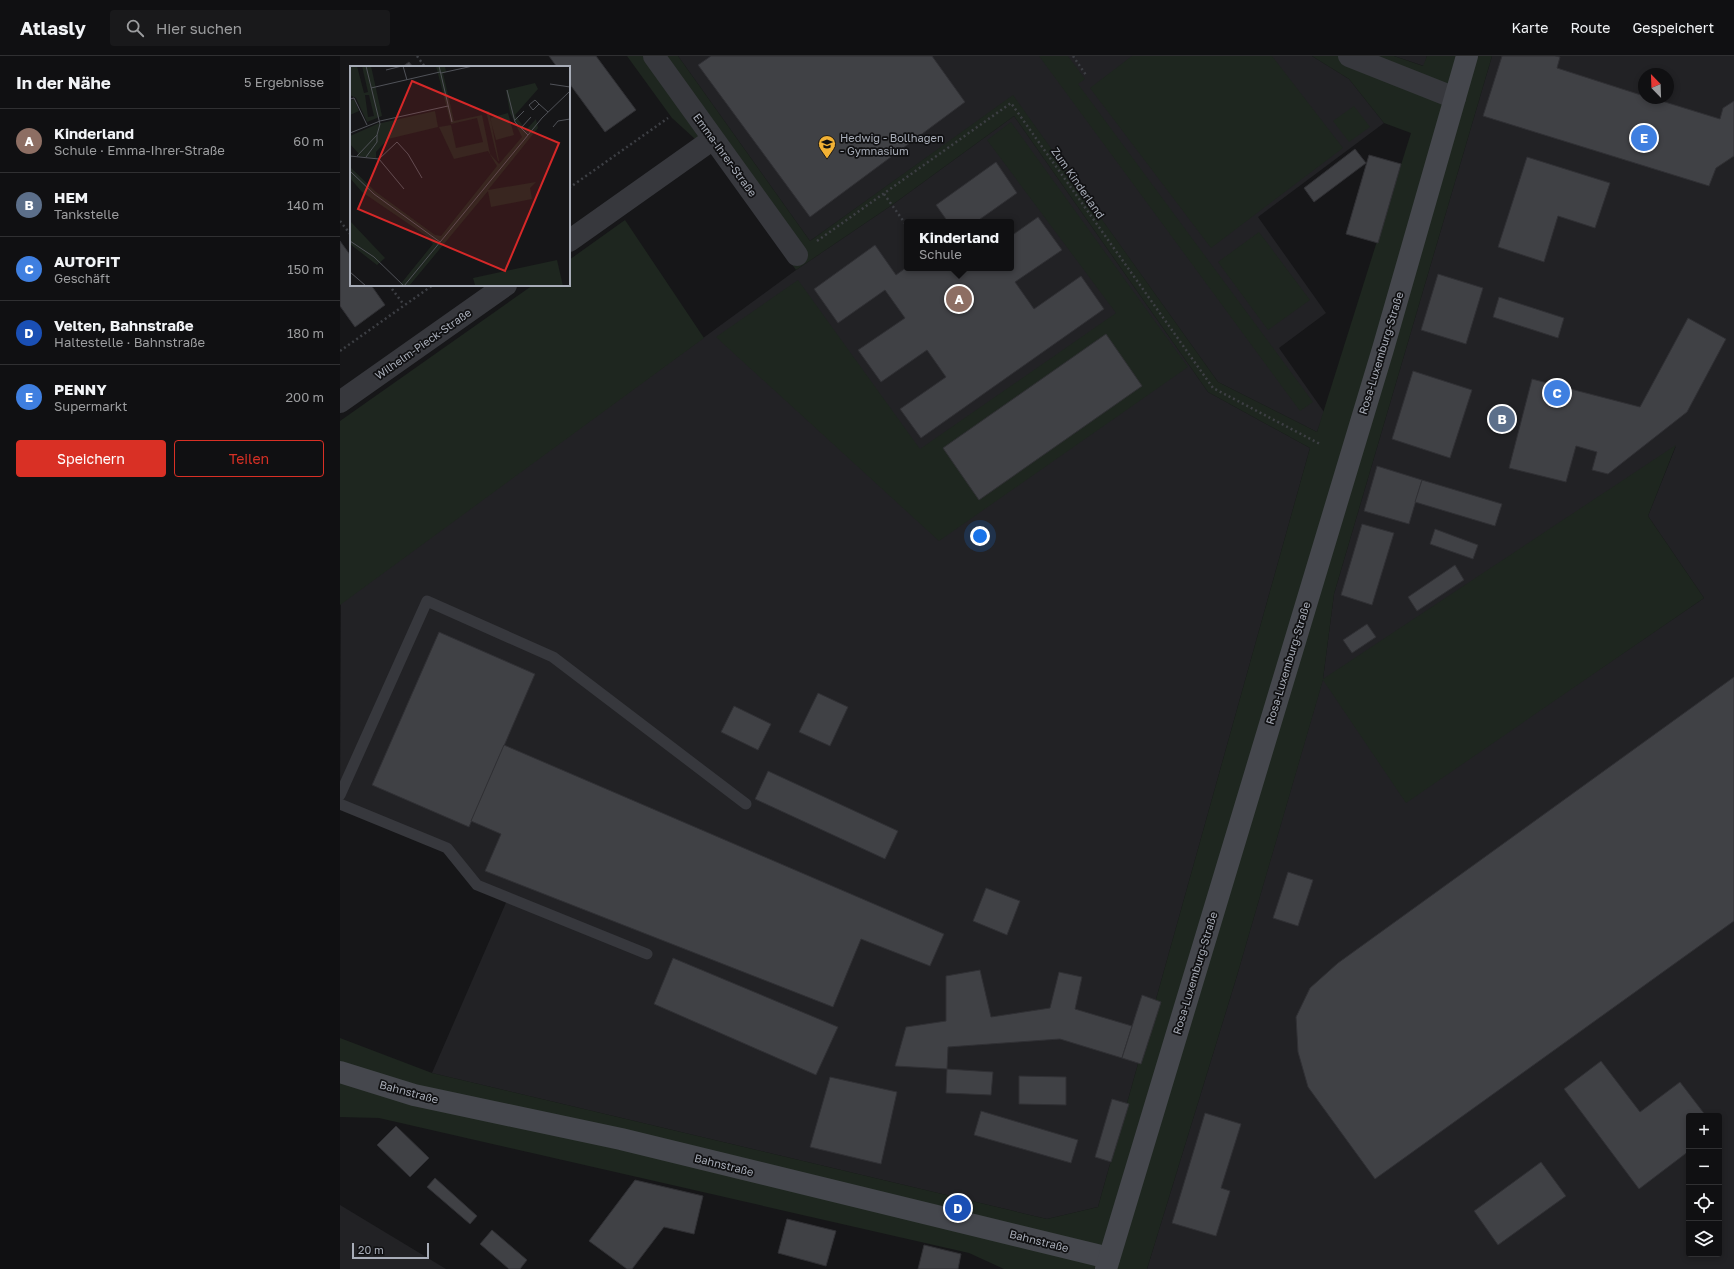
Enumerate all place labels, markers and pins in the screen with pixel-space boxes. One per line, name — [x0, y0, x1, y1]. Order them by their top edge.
pin: E — [1631, 123, 1657, 153]
place label: Hedwig - Bollhagen - Gymnasium — [840, 131, 944, 157]
school or university icon: Hedwig - Bollhagen - Gymnasium — [817, 134, 837, 159]
pin: A — [946, 284, 972, 314]
pin: C — [1544, 378, 1570, 408]
pin: B — [1489, 404, 1515, 434]
pin: D — [945, 1193, 971, 1223]

